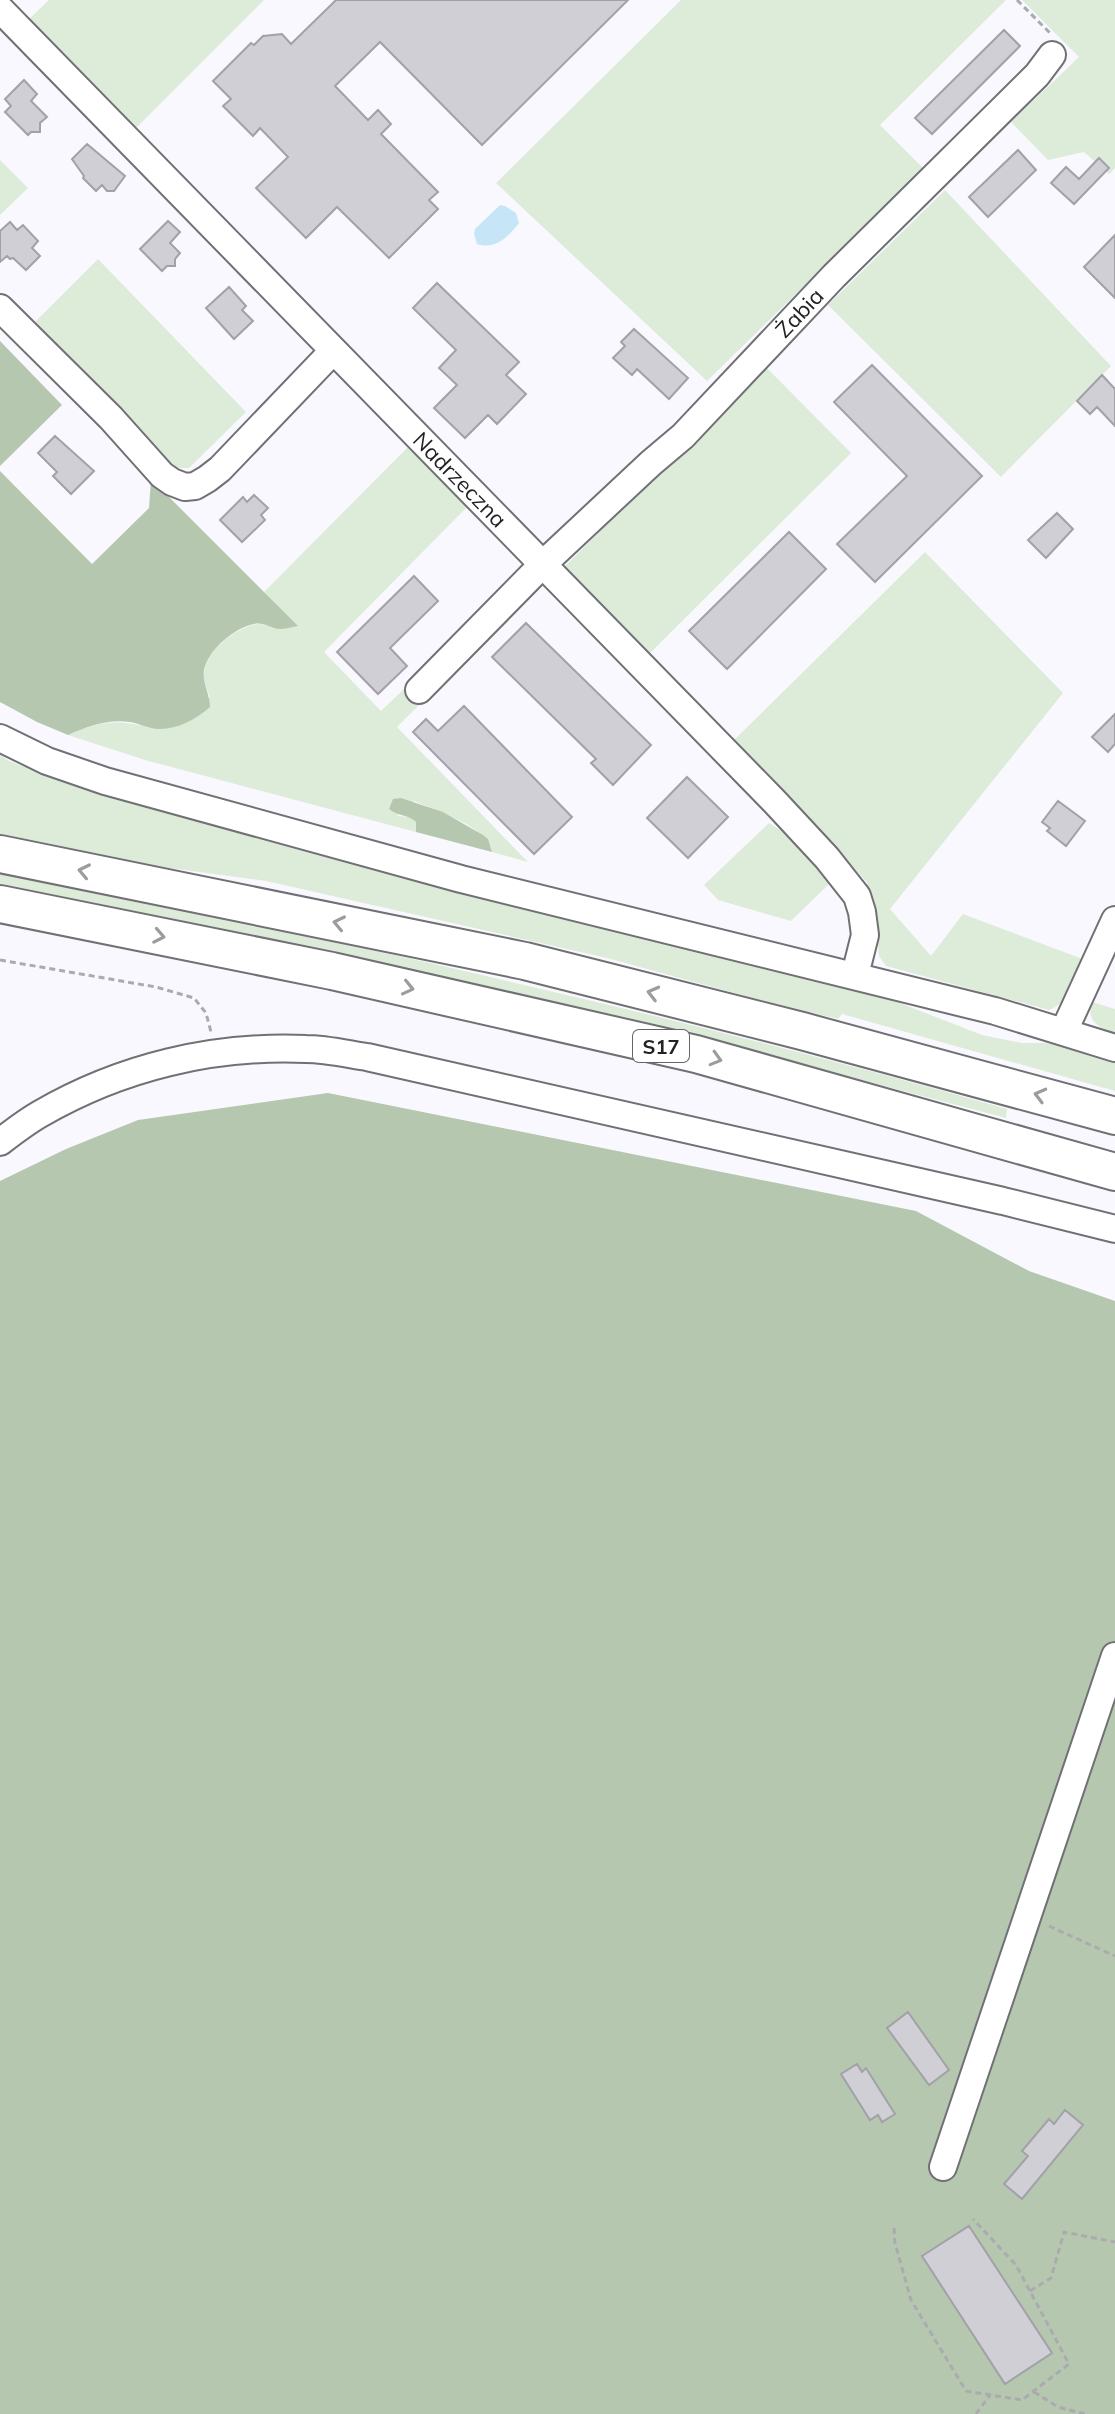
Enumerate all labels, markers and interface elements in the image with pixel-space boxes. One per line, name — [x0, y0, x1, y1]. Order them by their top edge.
street label: Żabia — [769, 282, 829, 343]
street label: Nadrzeczna — [407, 426, 513, 533]
one-way arrow — [78, 863, 92, 880]
one-way arrow — [333, 915, 346, 932]
one-way arrow — [152, 927, 165, 944]
one-way arrow — [401, 979, 414, 996]
one-way arrow — [647, 986, 660, 1003]
road number: S17 — [633, 1030, 689, 1062]
one-way arrow — [708, 1050, 722, 1067]
one-way arrow — [1033, 1088, 1047, 1105]

